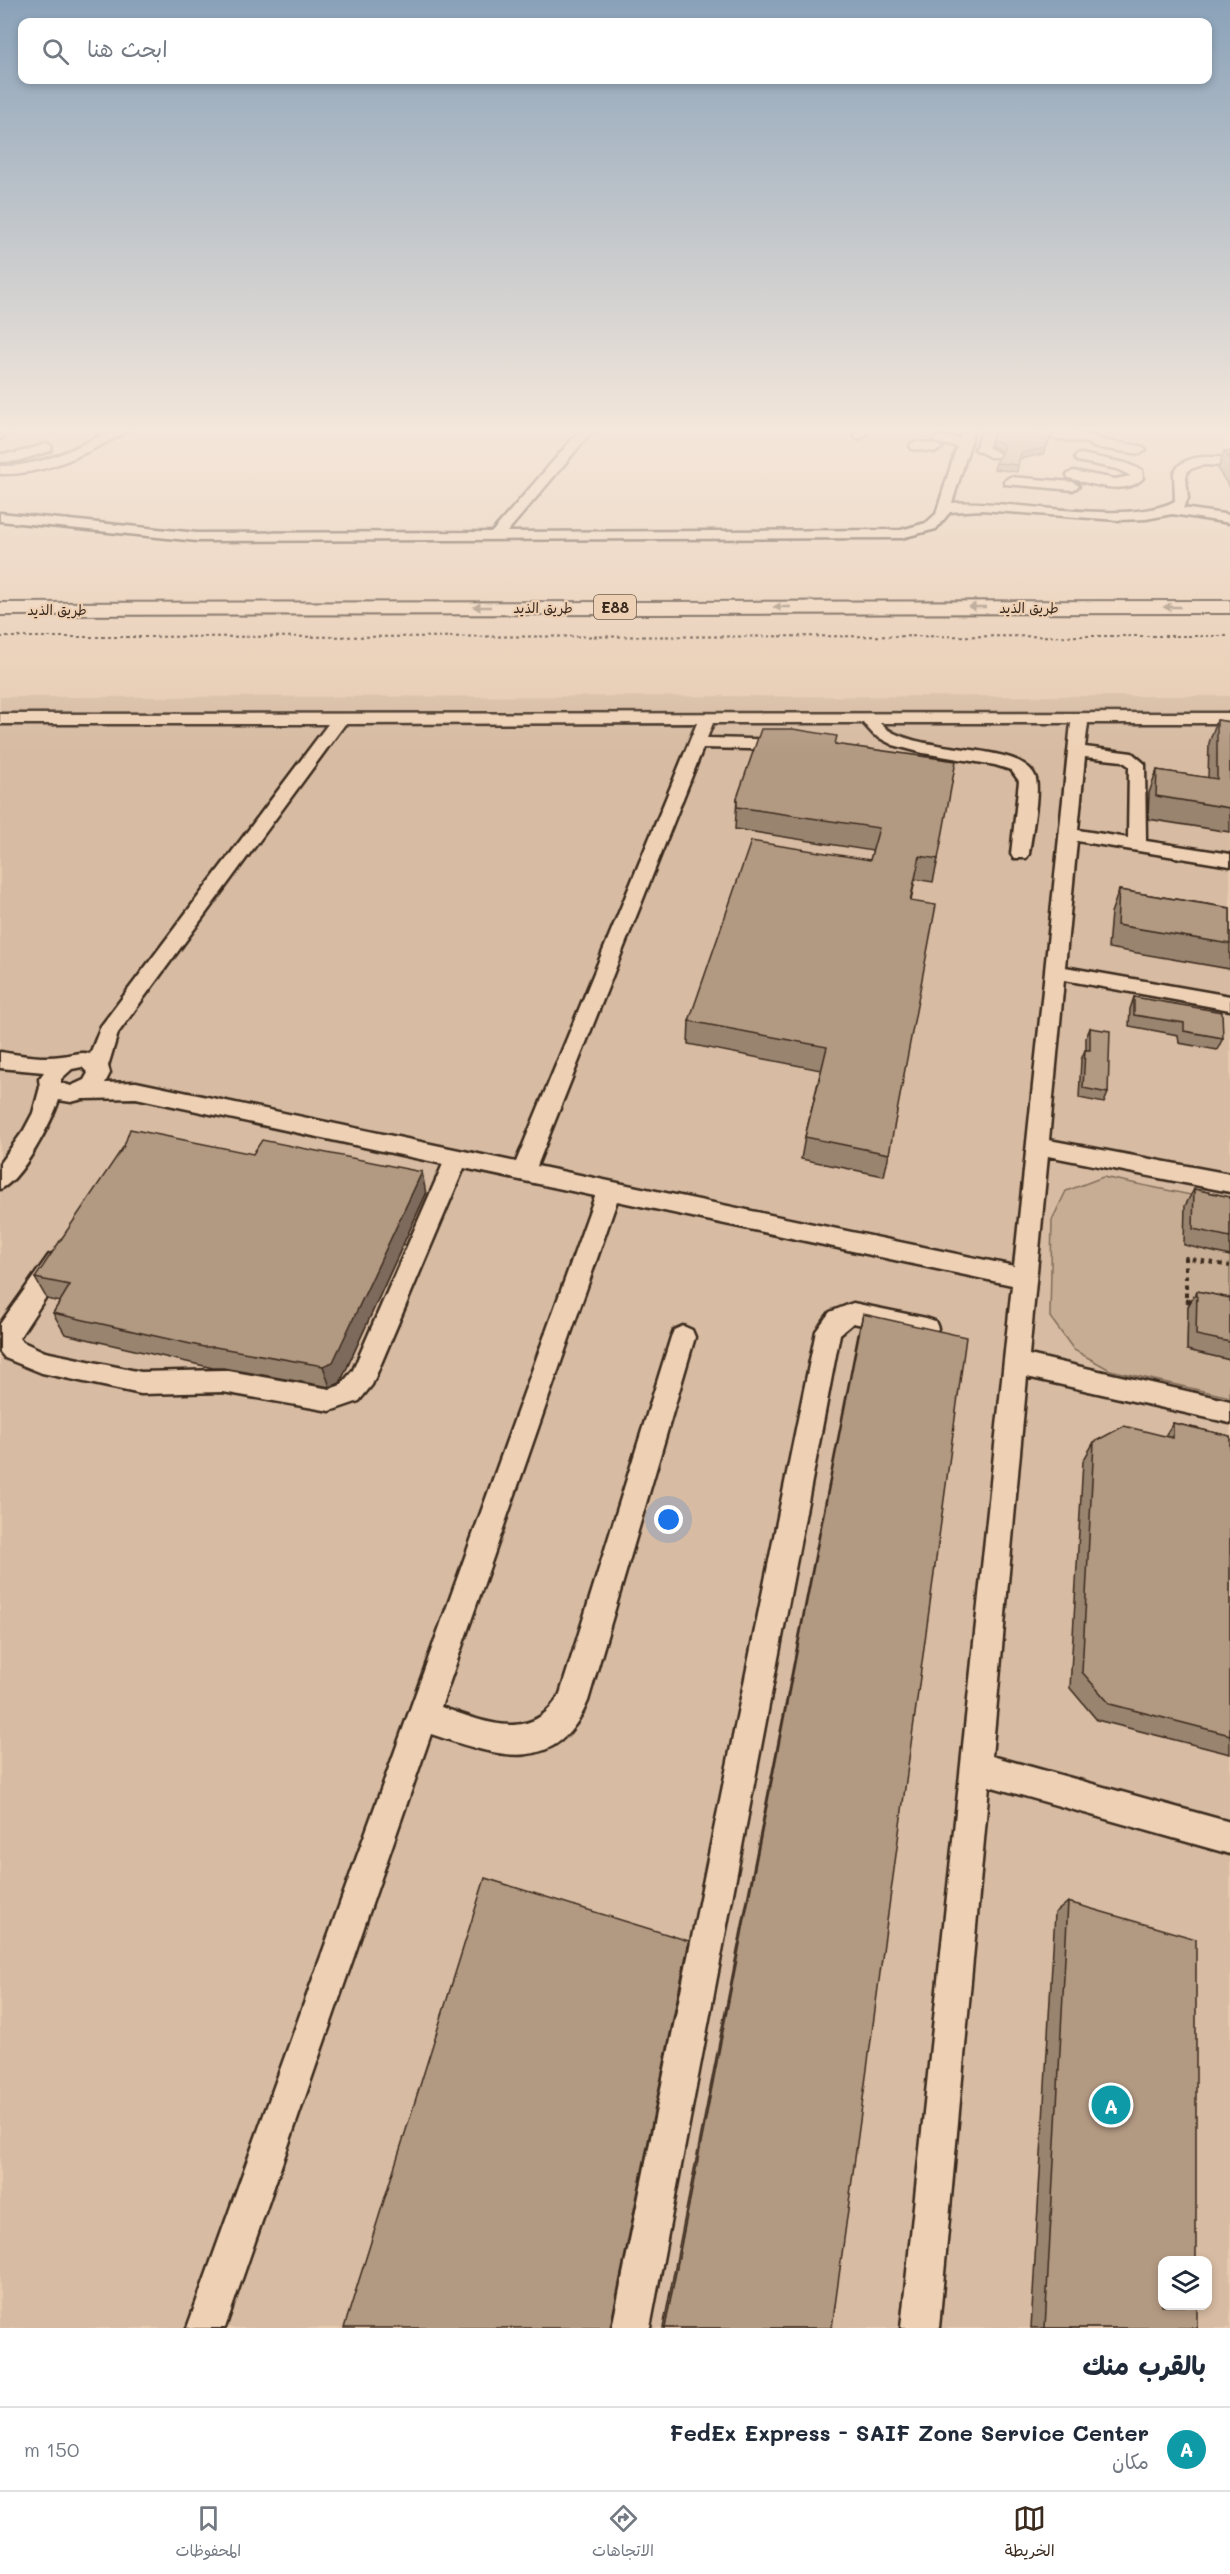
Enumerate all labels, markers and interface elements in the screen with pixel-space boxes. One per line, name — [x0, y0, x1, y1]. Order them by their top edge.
search box — [18, 18, 1212, 84]
text: ابحث هنا — [87, 34, 168, 63]
icon: search — [39, 35, 72, 68]
road number: E88 — [594, 595, 636, 619]
street label: طريق الذيد — [513, 598, 573, 617]
street label: طريق الذيد — [999, 598, 1059, 617]
street label: طريق الذيد — [27, 600, 87, 619]
one-way arrow — [472, 602, 491, 612]
one-way arrow — [772, 602, 791, 612]
one-way arrow — [967, 602, 986, 612]
one-way arrow — [1162, 602, 1181, 612]
your location — [654, 1505, 683, 1534]
pin: A — [1092, 2082, 1130, 2128]
map controls — [1158, 2256, 1212, 2310]
button: layers — [1158, 2256, 1212, 2310]
text: بالقرب منك — [1083, 2348, 1206, 2382]
text: FedEx Express - SAIF Zone Service Center — [670, 2418, 1149, 2447]
text: 150 m — [24, 2436, 79, 2462]
text: A — [1180, 2436, 1193, 2462]
text: مكان — [1112, 2448, 1149, 2474]
tab: المحفوظات — [175, 2502, 241, 2565]
tab: الاتجاهات — [592, 2502, 654, 2565]
tab: الخريطة — [1005, 2502, 1055, 2565]

